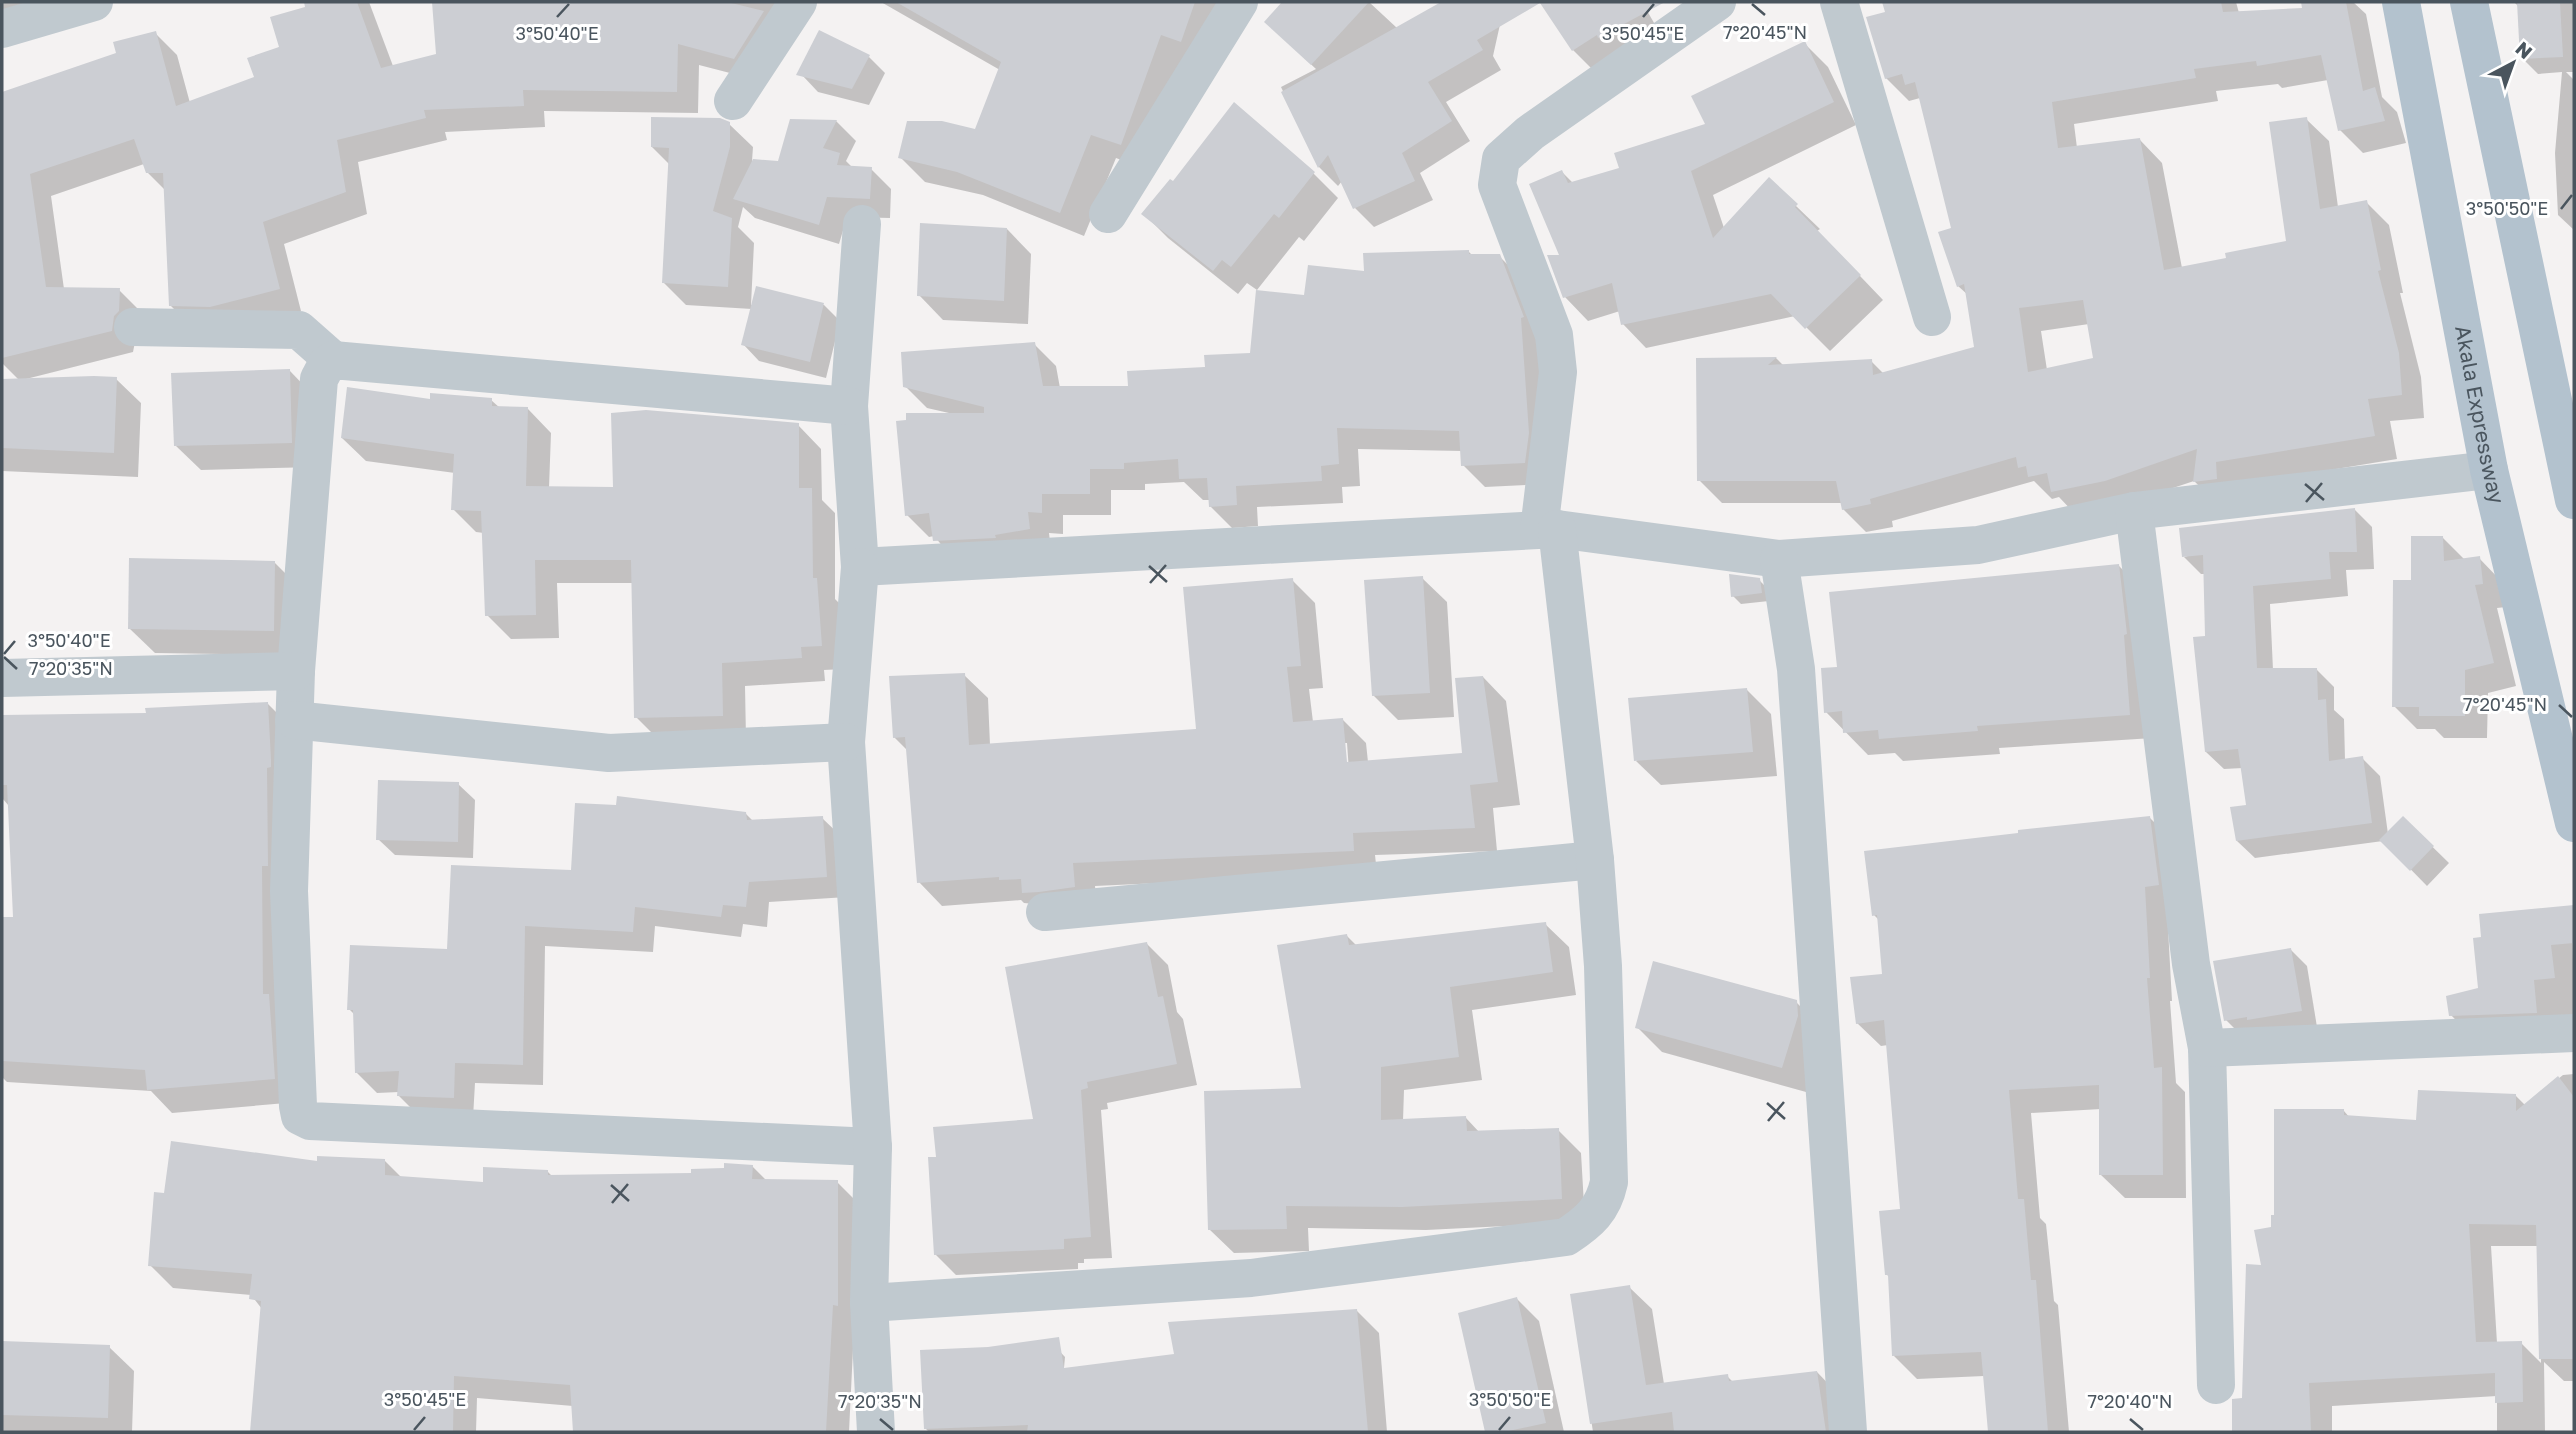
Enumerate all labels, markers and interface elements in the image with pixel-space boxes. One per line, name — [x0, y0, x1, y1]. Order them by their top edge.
text: 7°20'45"N — [1723, 21, 1807, 43]
text: 3°50'40"E — [515, 22, 599, 44]
text: 3°50'45"E — [1602, 22, 1684, 44]
north arrow — [2478, 28, 2548, 98]
text: N — [2511, 36, 2537, 63]
text: 3°50'50"E — [2466, 197, 2548, 219]
street label: Akala Expressway — [2450, 323, 2511, 506]
text: 3°50'40"E — [27, 629, 111, 651]
text: 7°20'35"N — [29, 657, 113, 679]
text: 7°20'45"N — [2463, 693, 2547, 715]
text: 3°50'45"E — [384, 1388, 466, 1410]
text: 3°50'50"E — [1469, 1388, 1551, 1410]
text: 7°20'35"N — [838, 1390, 922, 1412]
text: 7°20'40"N — [2088, 1390, 2172, 1412]

